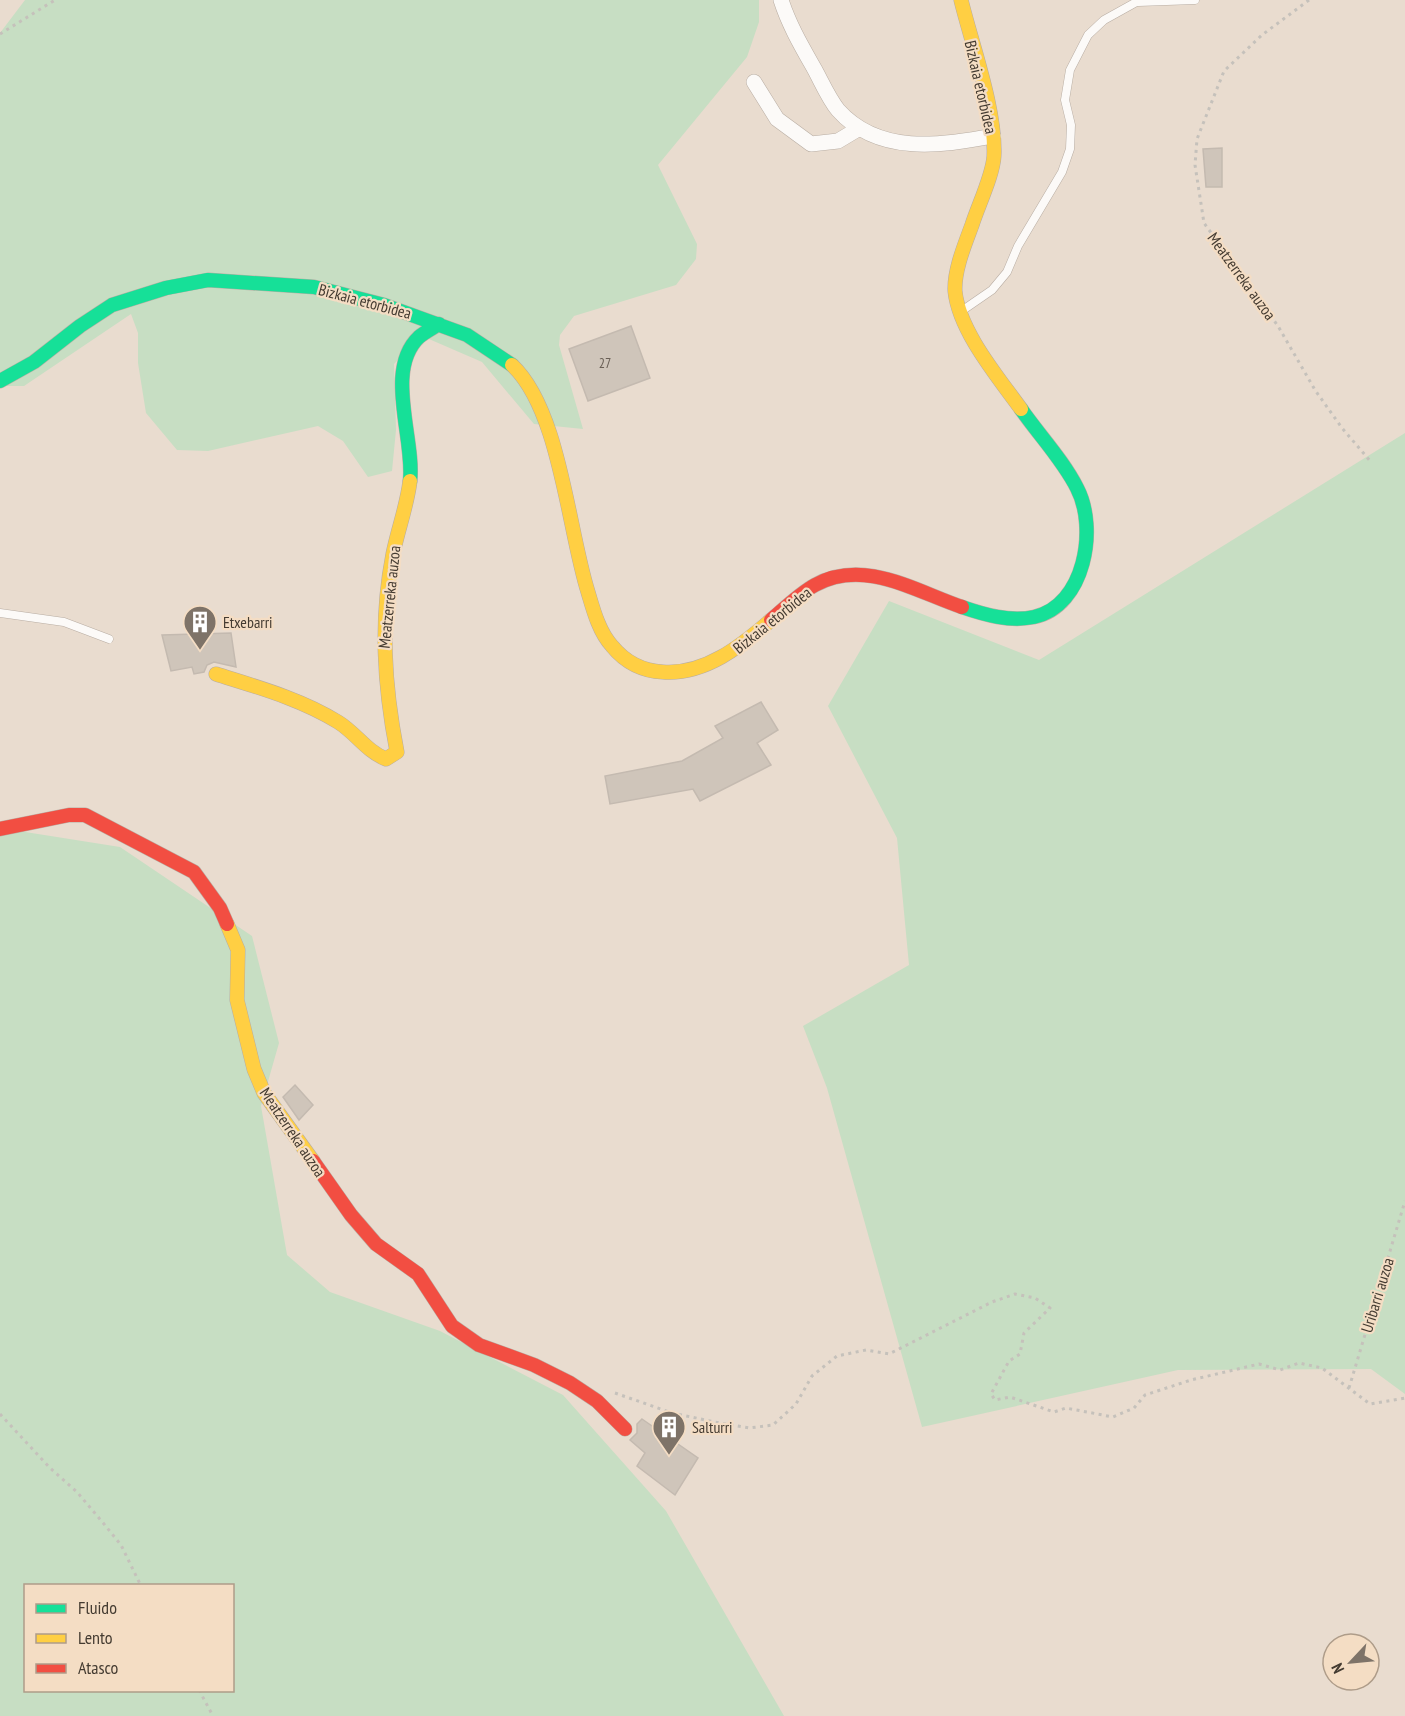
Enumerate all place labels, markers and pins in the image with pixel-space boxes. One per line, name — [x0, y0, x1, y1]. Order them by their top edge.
building icon: Etxebarri — [182, 604, 218, 651]
place label: Etxebarri — [223, 612, 273, 632]
building icon: Salturri — [651, 1409, 687, 1456]
place label: Salturri — [692, 1417, 733, 1437]

